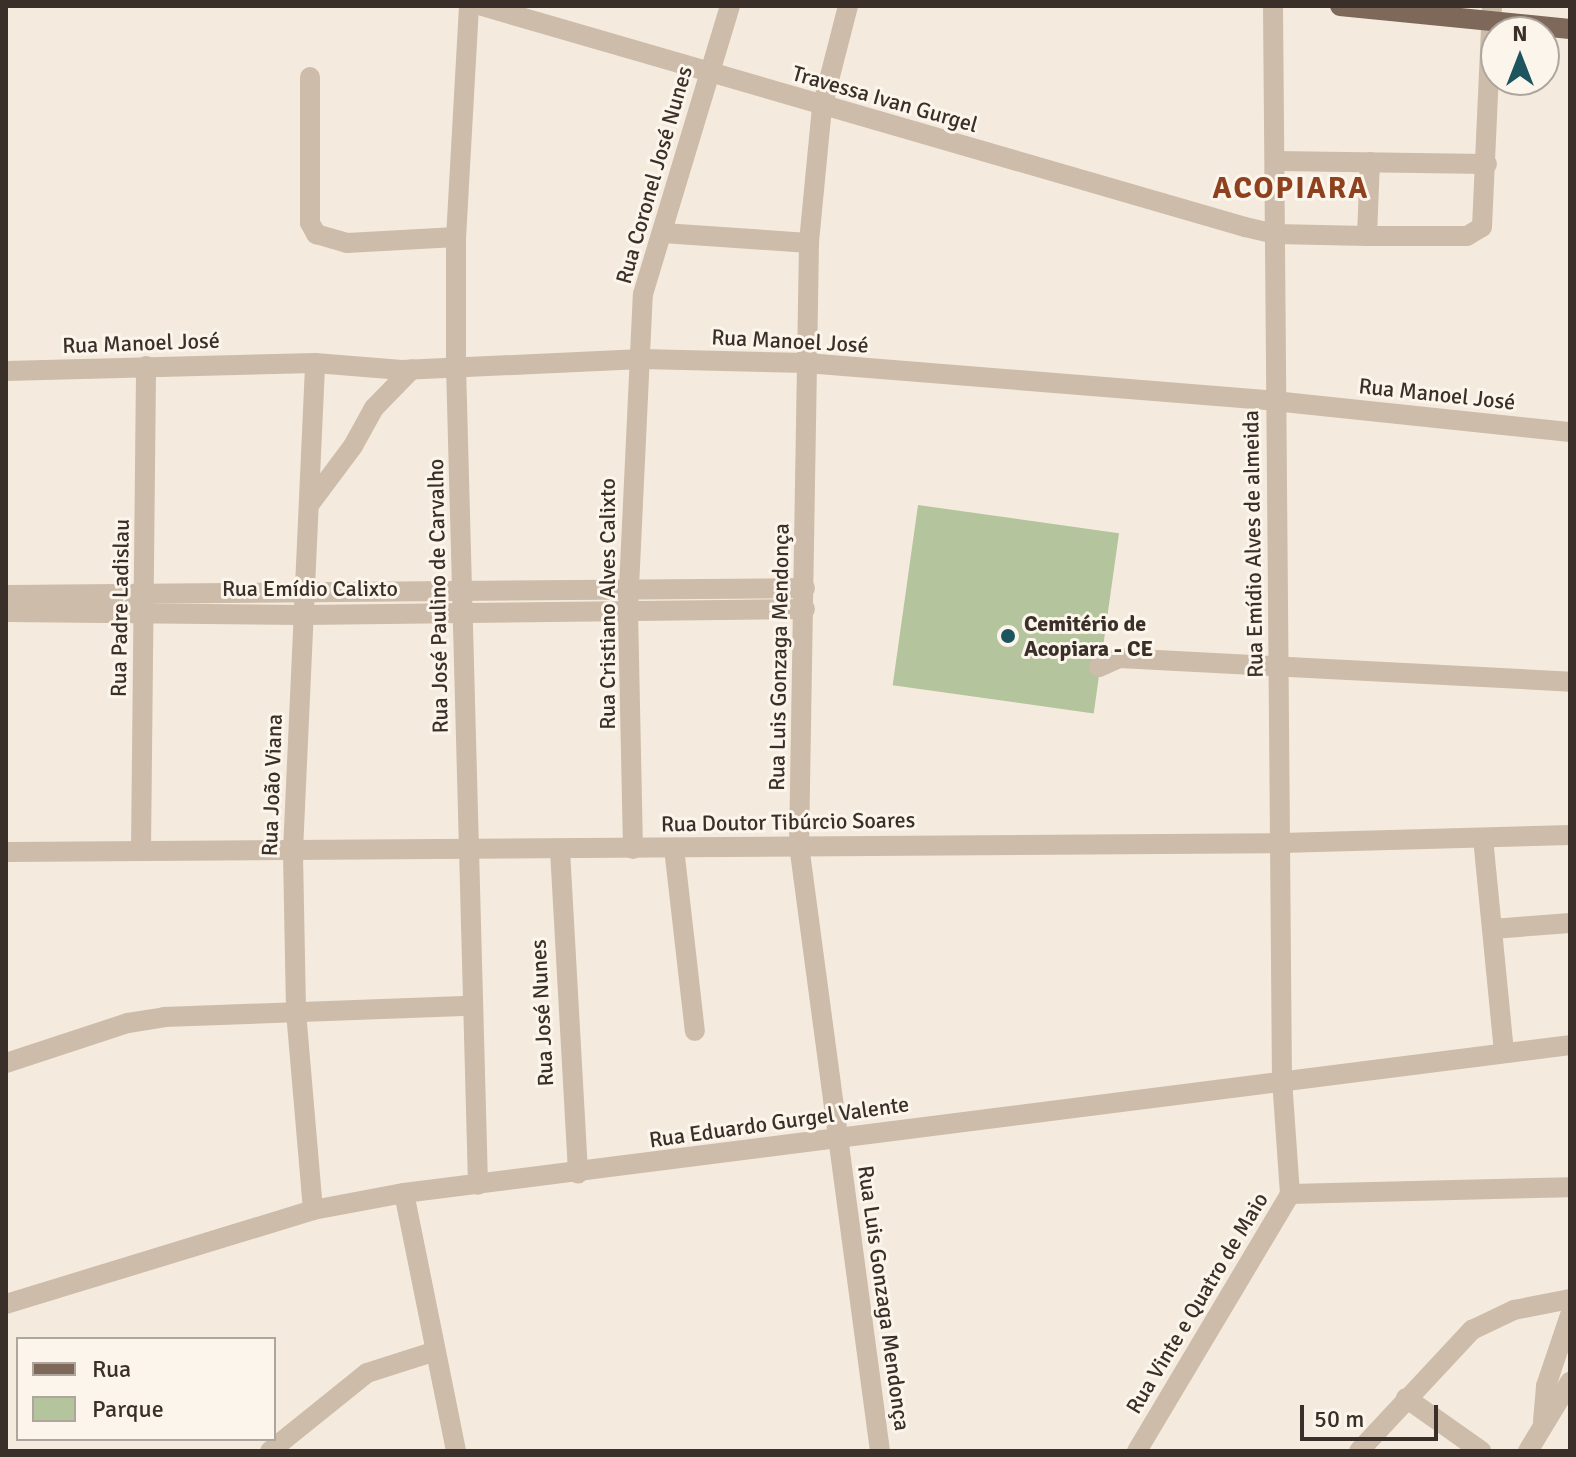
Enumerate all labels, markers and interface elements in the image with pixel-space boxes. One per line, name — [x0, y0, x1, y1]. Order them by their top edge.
north arrow — [1480, 16, 1560, 96]
text: N — [1512, 20, 1528, 47]
street label: Travessa Ivan Gurgel — [789, 60, 981, 138]
street label: Rua Coronel José Nunes — [610, 63, 698, 287]
district label: ACOPIARA — [1213, 171, 1369, 207]
street label: Rua Manoel José — [711, 324, 869, 358]
street label: Rua Manoel José — [62, 327, 220, 359]
street label: Rua Manoel José — [1357, 373, 1517, 415]
street label: Rua Emídio Alves de almeida — [1237, 410, 1269, 678]
street label: Rua José Paulino de Carvalho — [422, 458, 454, 734]
street label: Rua Cristiano Alves Calixto — [595, 478, 621, 730]
street label: Rua Padre Ladislau — [105, 519, 135, 697]
street label: Rua Luis Gonzaga Mendonça — [763, 523, 795, 791]
street label: Rua Emídio Calixto — [222, 576, 398, 602]
place label: Cemitério de Acopiara - CE — [1024, 610, 1153, 662]
marker: Cemitério de Acopiara - CE — [999, 627, 1017, 645]
street label: Rua João Viana — [256, 713, 288, 857]
street label: Rua Doutor Tibúrcio Soares — [661, 807, 915, 837]
street label: Rua José Nunes — [525, 939, 559, 1087]
street label: Rua Eduardo Gurgel Valente — [647, 1091, 911, 1153]
street label: Rua Luis Gonzaga Mendonça — [852, 1164, 916, 1432]
street label: Rua Vinte e Quatro de Maio — [1120, 1188, 1274, 1418]
legend — [16, 1337, 276, 1441]
text: Rua — [92, 1354, 131, 1384]
scale bar — [1304, 1389, 1442, 1439]
text: Parque — [92, 1394, 164, 1424]
text: 50 m — [1314, 1404, 1364, 1434]

